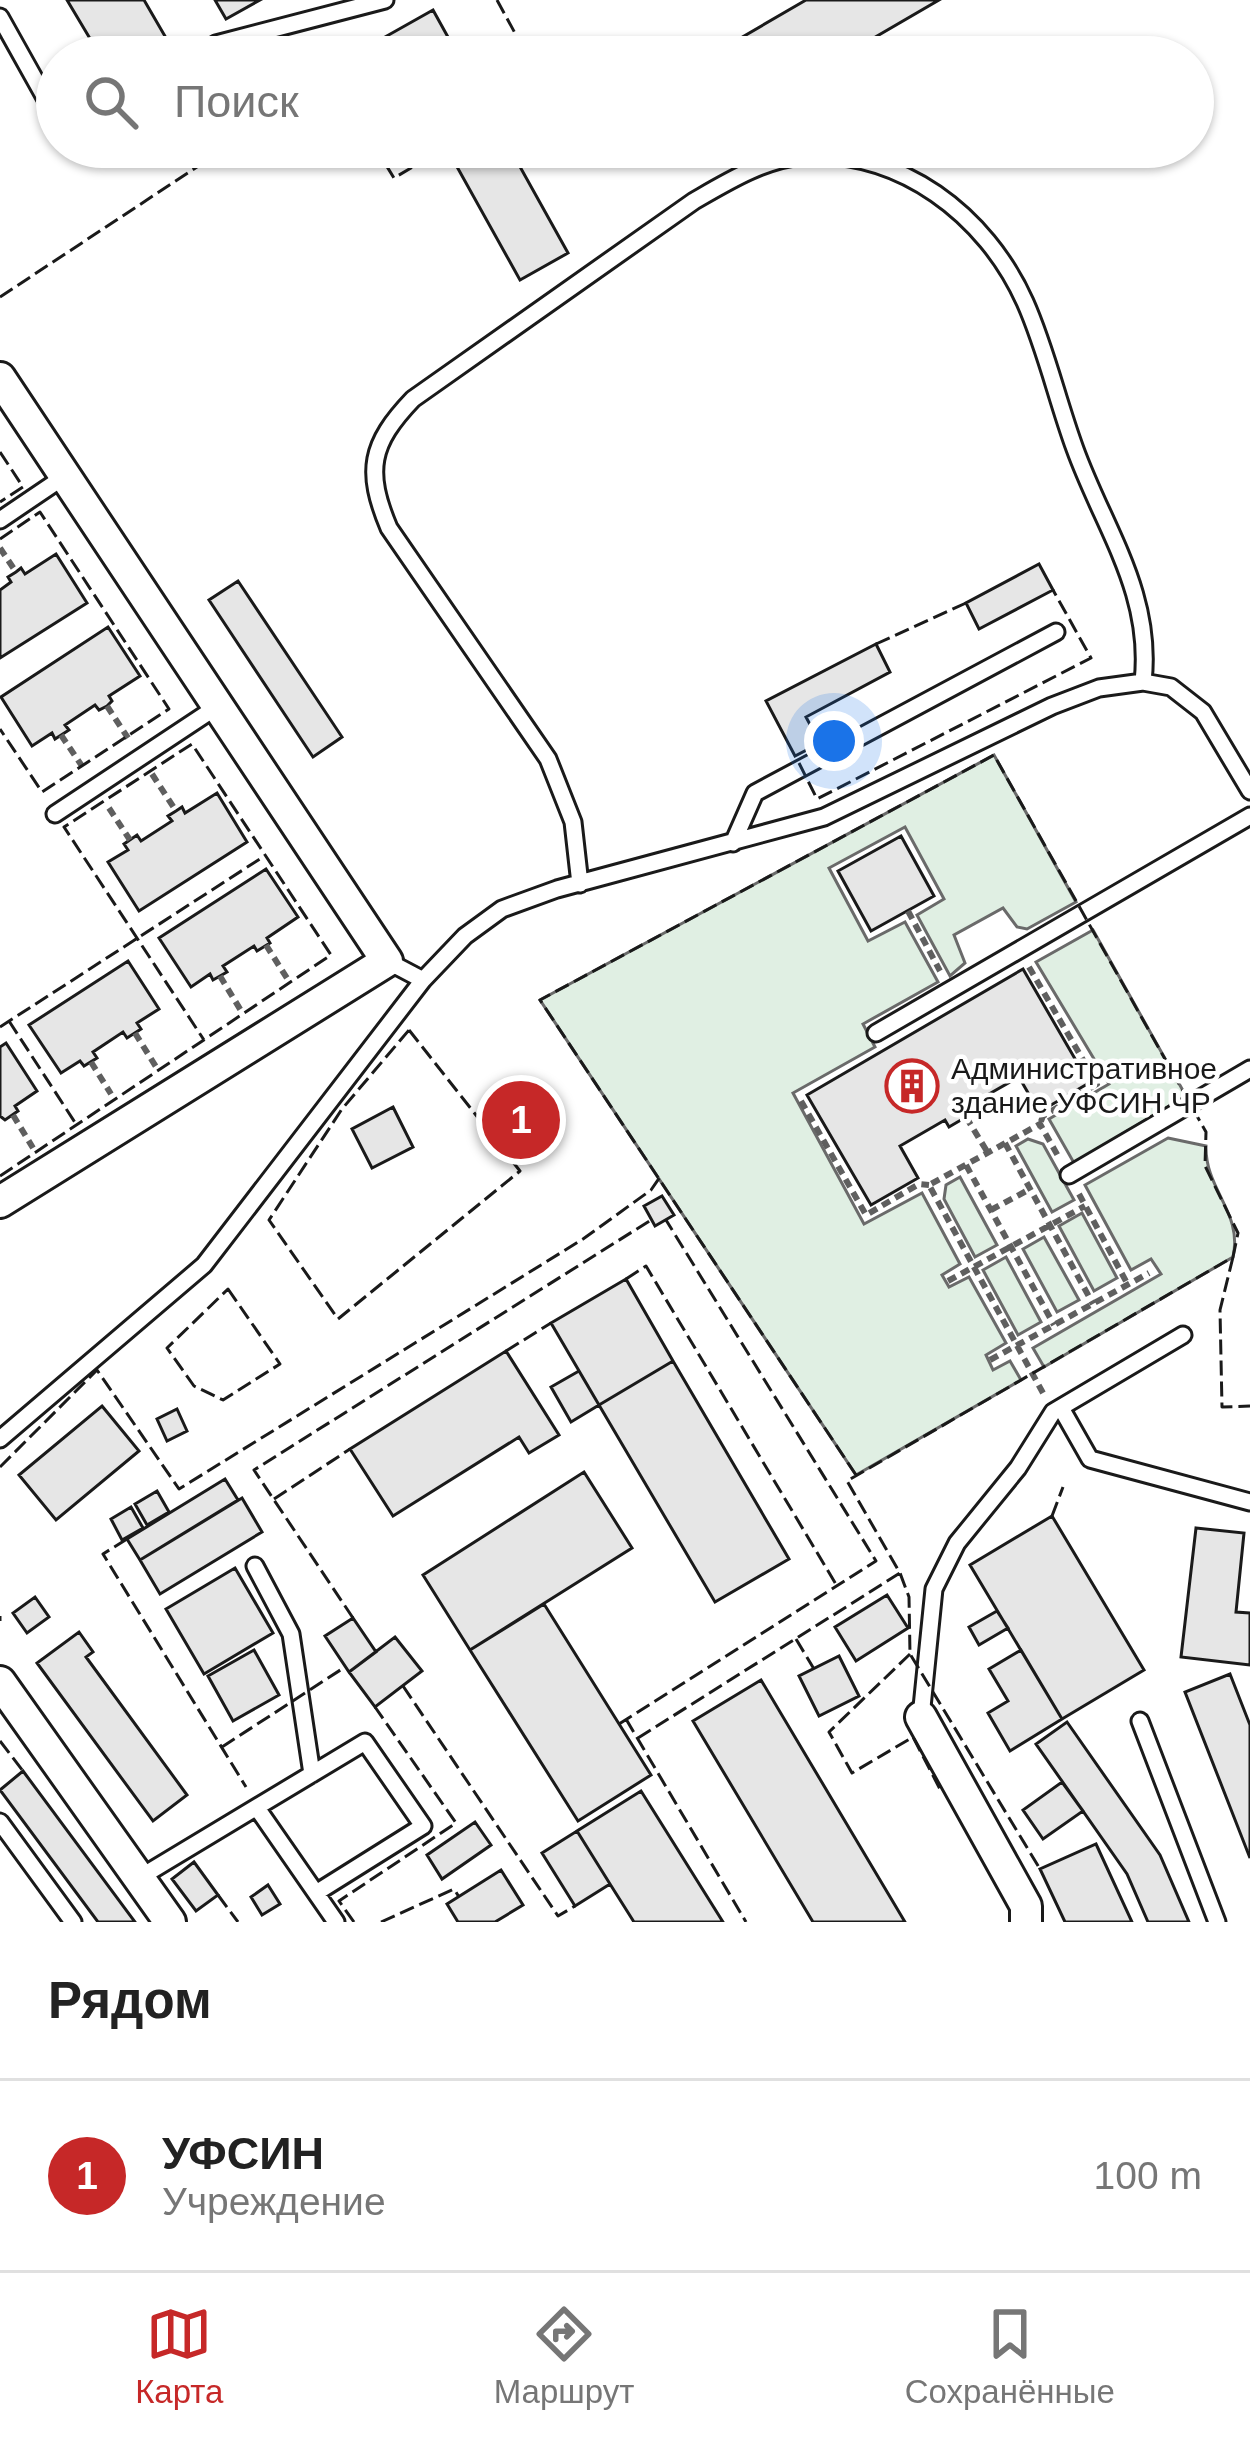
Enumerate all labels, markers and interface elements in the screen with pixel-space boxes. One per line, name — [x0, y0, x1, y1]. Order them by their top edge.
search box — [36, 36, 1214, 168]
icon: search — [78, 69, 144, 135]
text: Поиск — [174, 76, 299, 127]
your location — [804, 711, 864, 771]
place label: Административное здание УФСИН ЧР — [951, 1052, 1217, 1119]
building icon: Административное здание УФСИН ЧР — [884, 1058, 940, 1114]
pin: 1 — [482, 1075, 560, 1165]
text: Рядом — [48, 1972, 212, 2029]
text: УФСИН — [162, 2128, 324, 2179]
text: 1 — [76, 2154, 98, 2197]
text: 100 m — [1094, 2154, 1202, 2197]
text: Учреждение — [162, 2180, 386, 2223]
tab: Карта — [135, 2301, 223, 2411]
tab: Маршрут — [494, 2301, 634, 2411]
tab: Сохранённые — [905, 2301, 1115, 2411]

